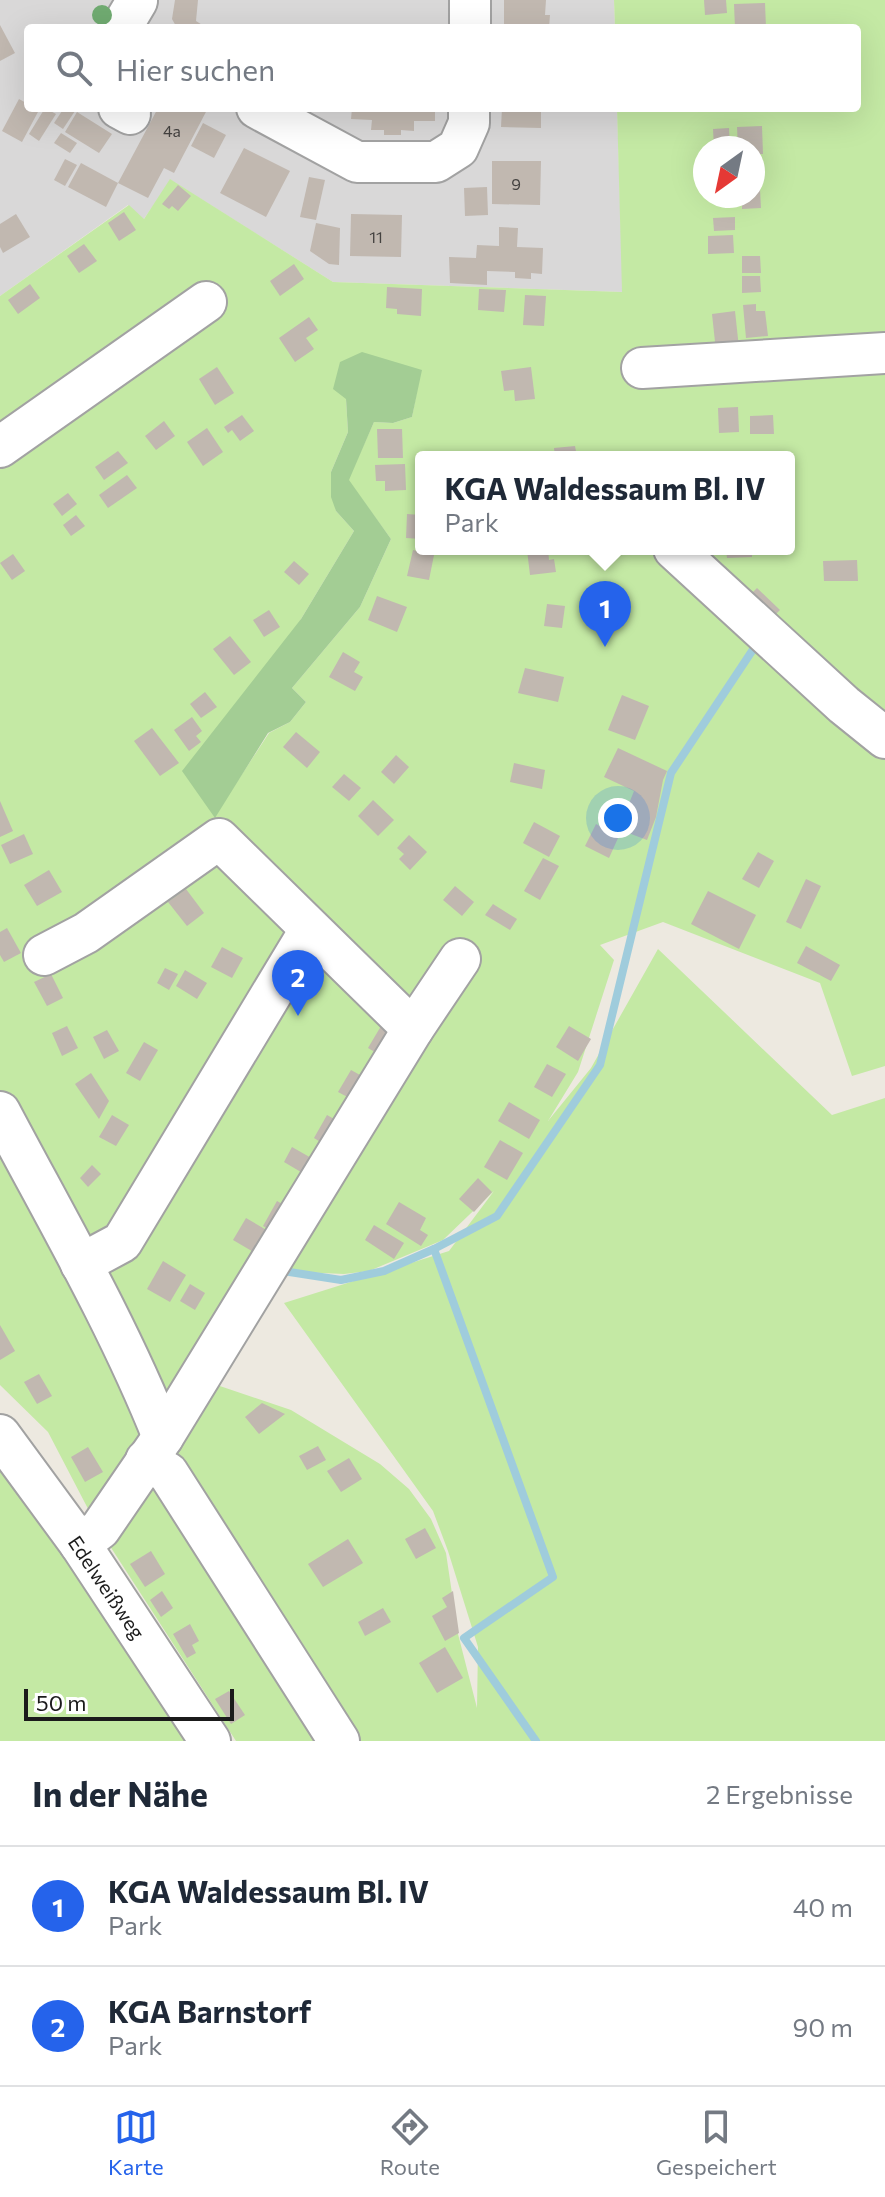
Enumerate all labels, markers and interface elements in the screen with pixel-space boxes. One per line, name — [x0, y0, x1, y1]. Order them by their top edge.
search box — [24, 24, 861, 112]
icon: search — [52, 46, 96, 90]
text: Hier suchen — [116, 50, 275, 87]
house number: 4a — [163, 121, 181, 140]
north arrow — [693, 136, 765, 208]
house number: 9 — [511, 174, 521, 193]
house number: 11 — [369, 227, 383, 246]
popup — [415, 451, 795, 555]
text: KGA Waldessaum Bl. IV — [444, 469, 766, 506]
text: Park — [444, 506, 499, 537]
pin: 1 — [579, 581, 631, 647]
your location — [598, 798, 638, 838]
pin: 2 — [272, 950, 324, 1016]
street label: Edelweißweg — [64, 1531, 150, 1643]
scale bar — [24, 1685, 234, 1721]
text: 50 m — [36, 1689, 86, 1716]
text: In der Nähe — [32, 1772, 208, 1814]
text: 2 Ergebnisse — [706, 1778, 853, 1809]
text: KGA Waldessaum Bl. IV — [108, 1872, 429, 1909]
text: 1 — [52, 1891, 64, 1922]
text: 40 m — [793, 1891, 853, 1922]
text: Park — [108, 1909, 162, 1940]
text: KGA Barnstorf — [108, 1992, 311, 2029]
text: 2 — [51, 2011, 65, 2042]
text: 90 m — [793, 2011, 853, 2042]
text: Park — [108, 2029, 162, 2060]
tab: Karte — [108, 2105, 164, 2180]
tab: Route — [380, 2105, 440, 2180]
tab: Gespeichert — [656, 2105, 777, 2180]

